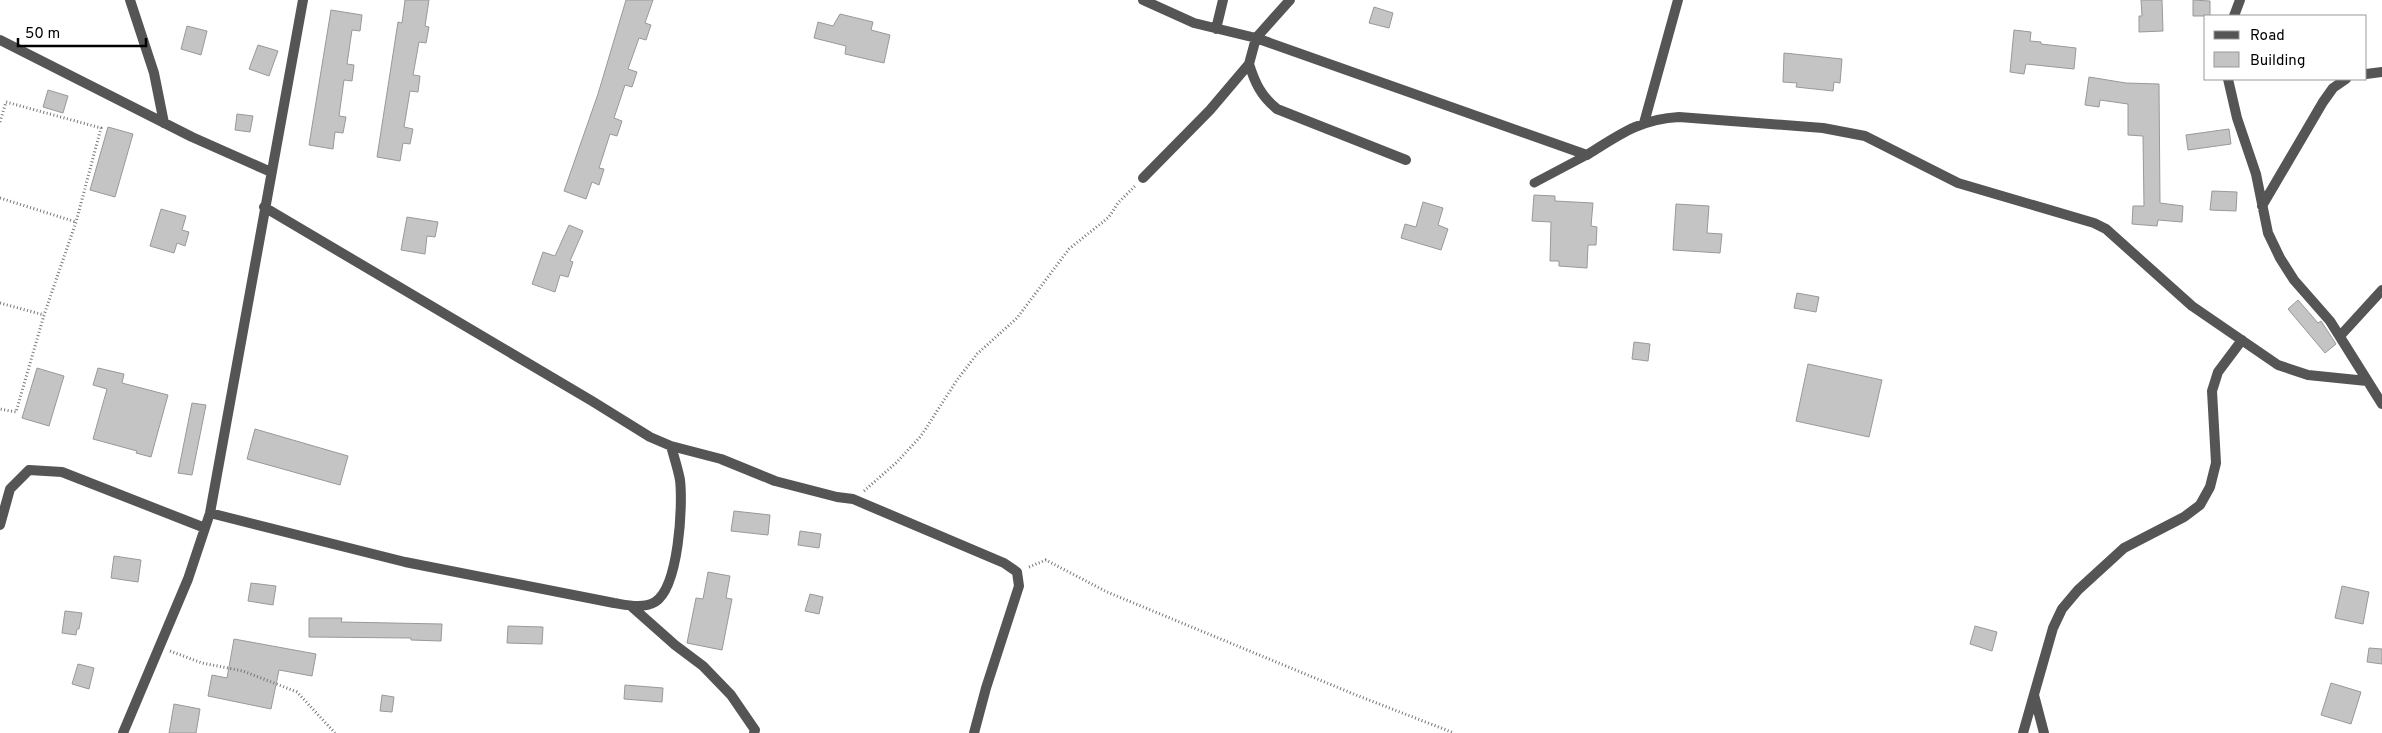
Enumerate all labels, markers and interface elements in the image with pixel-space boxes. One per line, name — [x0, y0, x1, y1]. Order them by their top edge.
scale bar — [18, 15, 145, 47]
legend — [2204, 15, 2367, 80]
text: 50 m — [25, 25, 60, 44]
text: Road — [2250, 27, 2285, 46]
text: Building — [2250, 52, 2305, 71]

